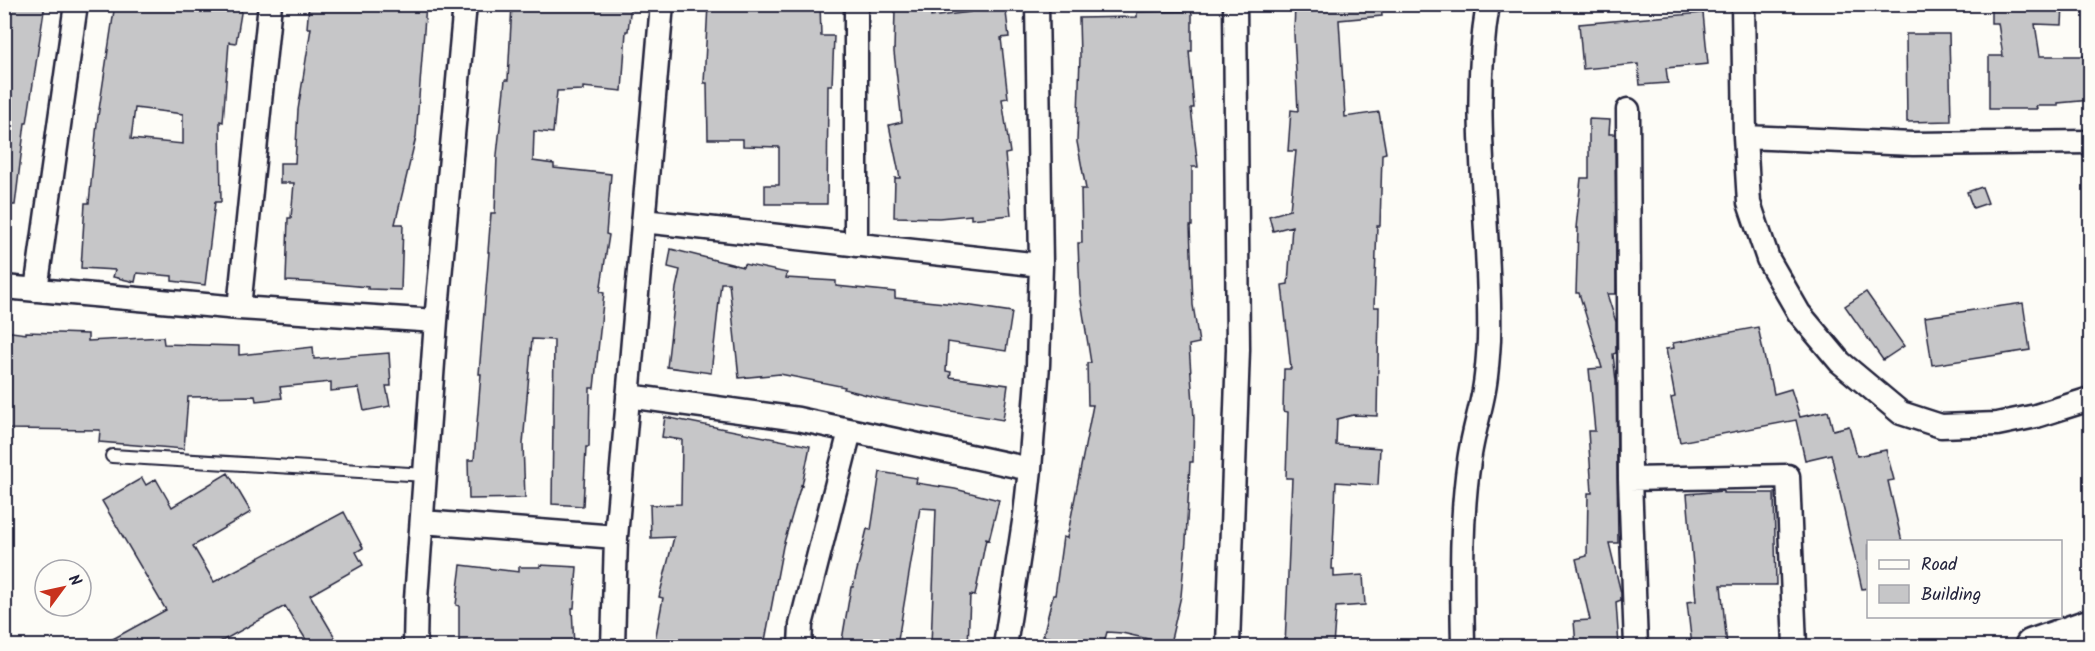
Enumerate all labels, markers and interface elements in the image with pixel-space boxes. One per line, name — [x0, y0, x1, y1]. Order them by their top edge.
legend — [1867, 540, 2062, 618]
text: Road — [1921, 551, 1958, 580]
north arrow — [33, 558, 93, 618]
text: N — [61, 570, 88, 592]
text: Building — [1921, 581, 1981, 610]

